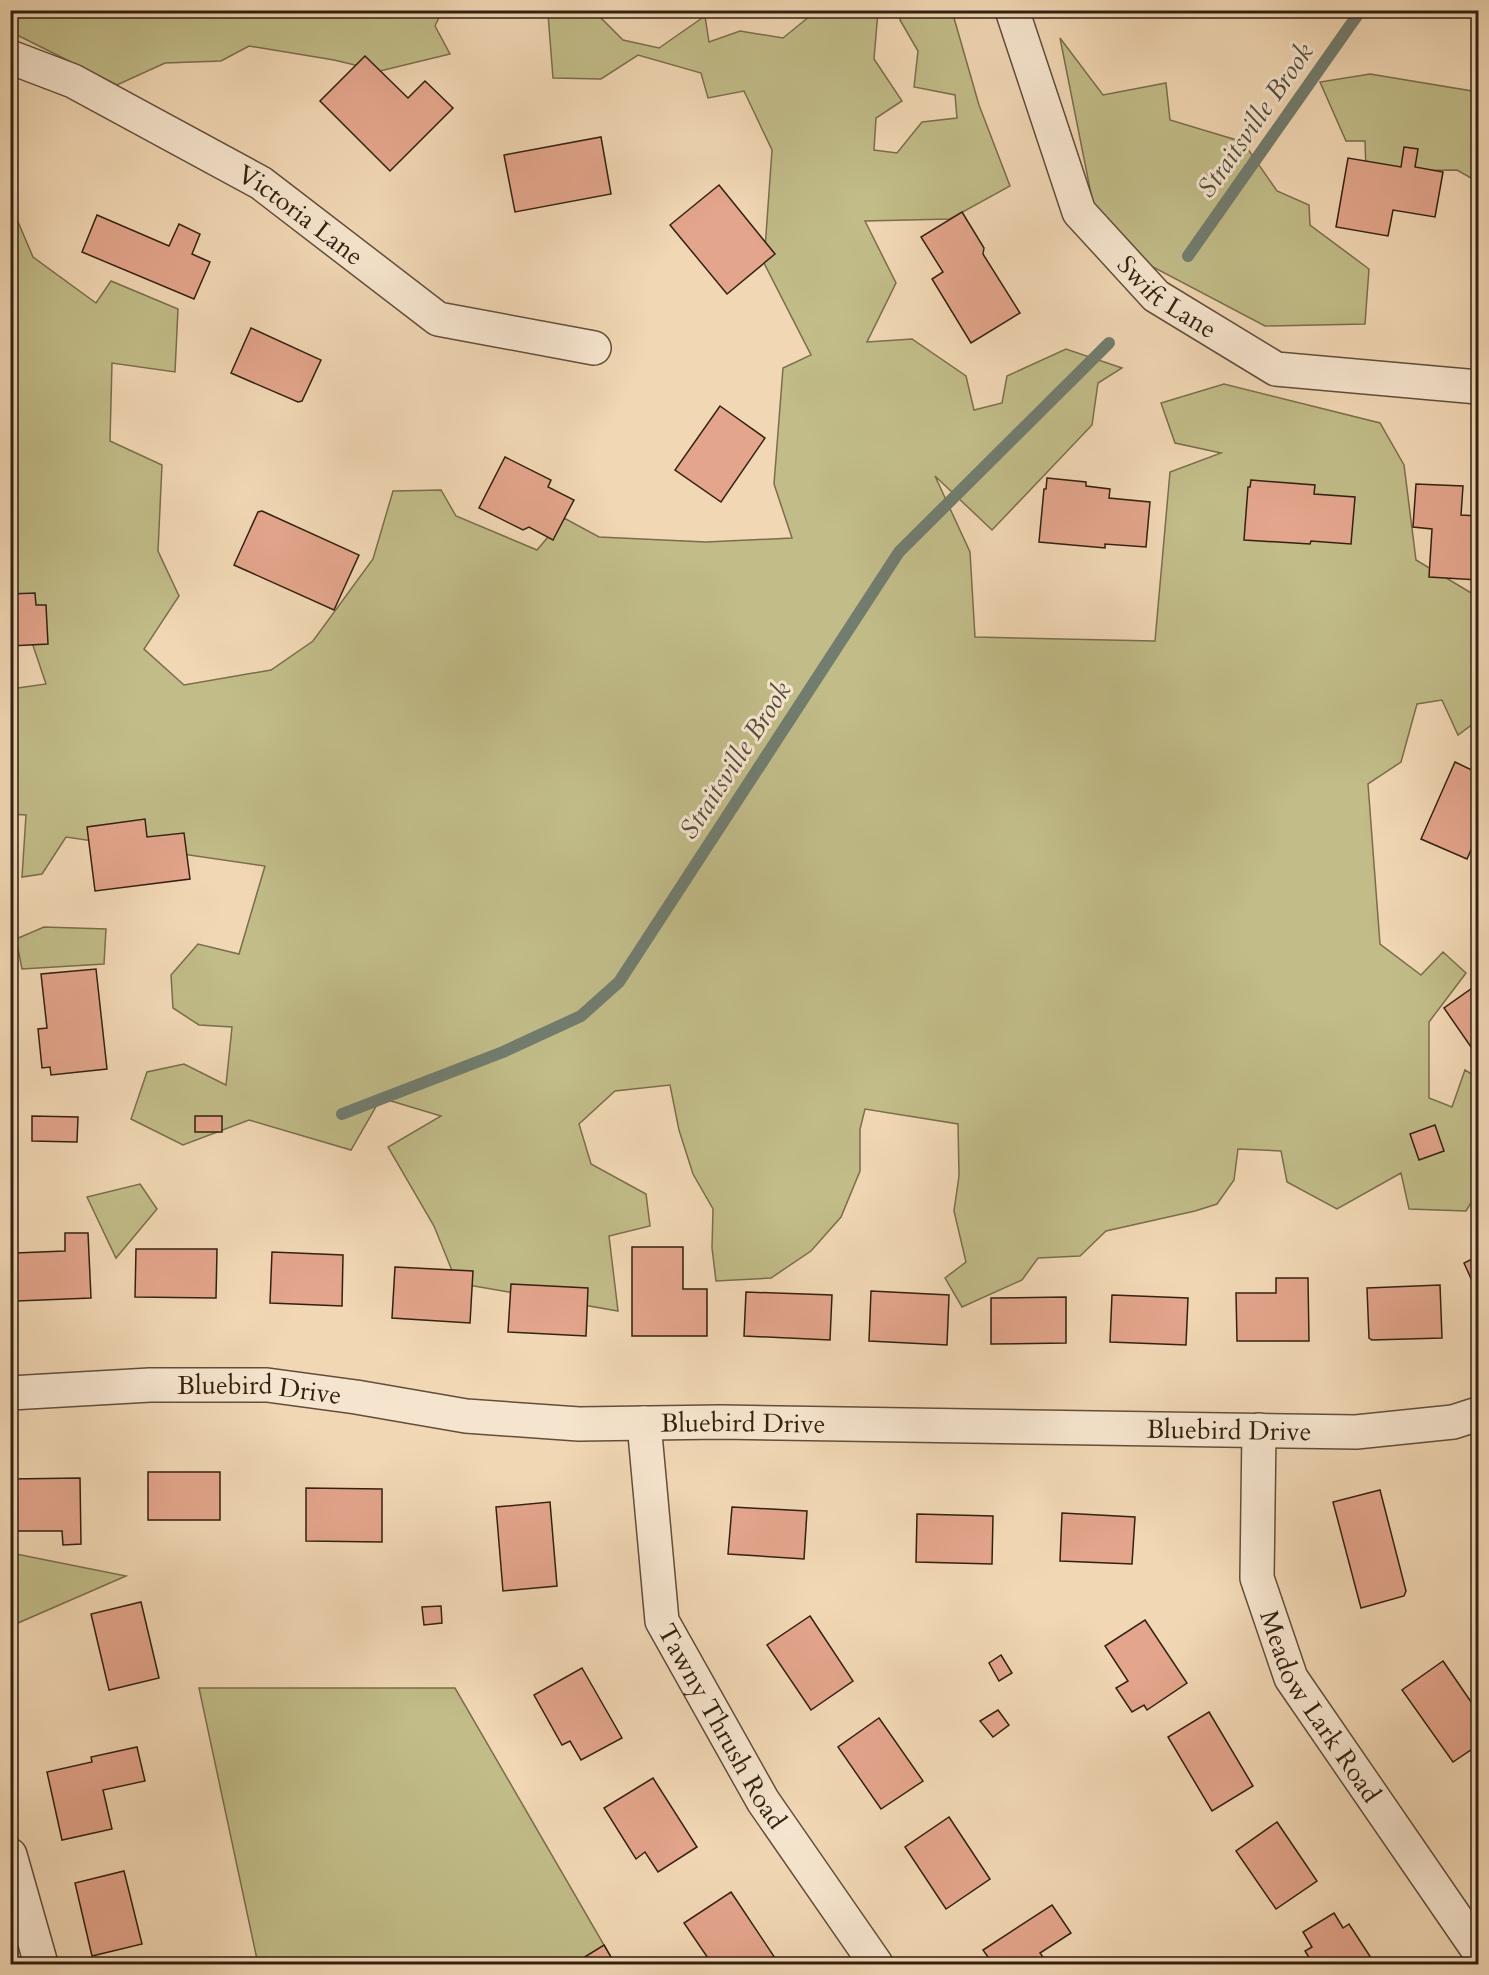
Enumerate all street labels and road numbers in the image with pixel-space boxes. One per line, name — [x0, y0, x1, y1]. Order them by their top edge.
street label: Victoria Lane — [231, 157, 371, 274]
street label: Swift Lane — [1109, 248, 1223, 347]
street label: Bluebird Drive — [177, 1368, 344, 1413]
street label: Bluebird Drive — [660, 1405, 826, 1442]
street label: Bluebird Drive — [1146, 1412, 1312, 1449]
street label: Meadow Lark Road — [1251, 1606, 1389, 1810]
street label: Tawny Thrush Road — [649, 1618, 794, 1836]

